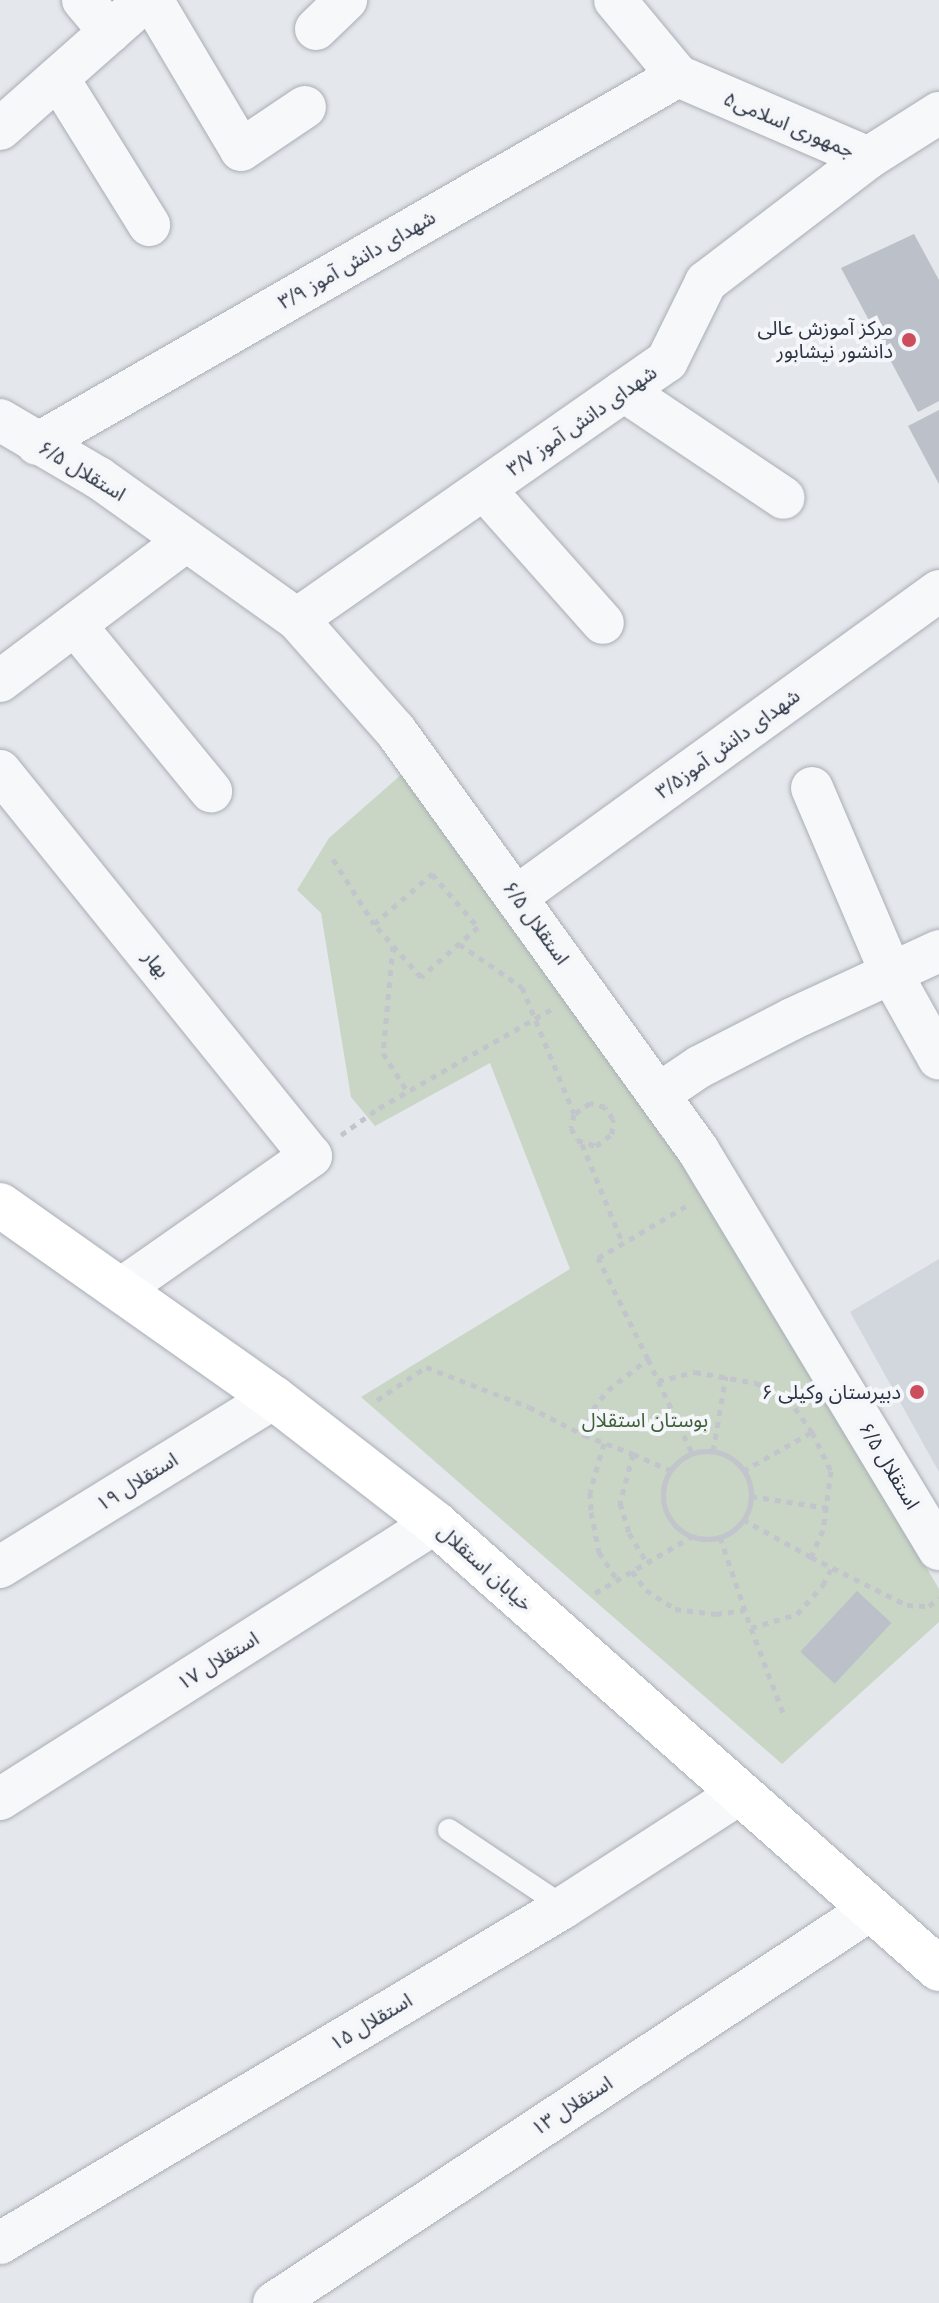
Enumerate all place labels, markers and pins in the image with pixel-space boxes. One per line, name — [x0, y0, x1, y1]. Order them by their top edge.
place label: مرکز آموزش عالی دانشور نیشابور — [758, 316, 893, 363]
marker: مرکز آموزش عالی دانشور نیشابور — [900, 331, 918, 349]
place label: دبیرستان وکیلی ۶ — [762, 1380, 901, 1404]
marker: دبیرستان وکیلی ۶ — [908, 1383, 926, 1401]

